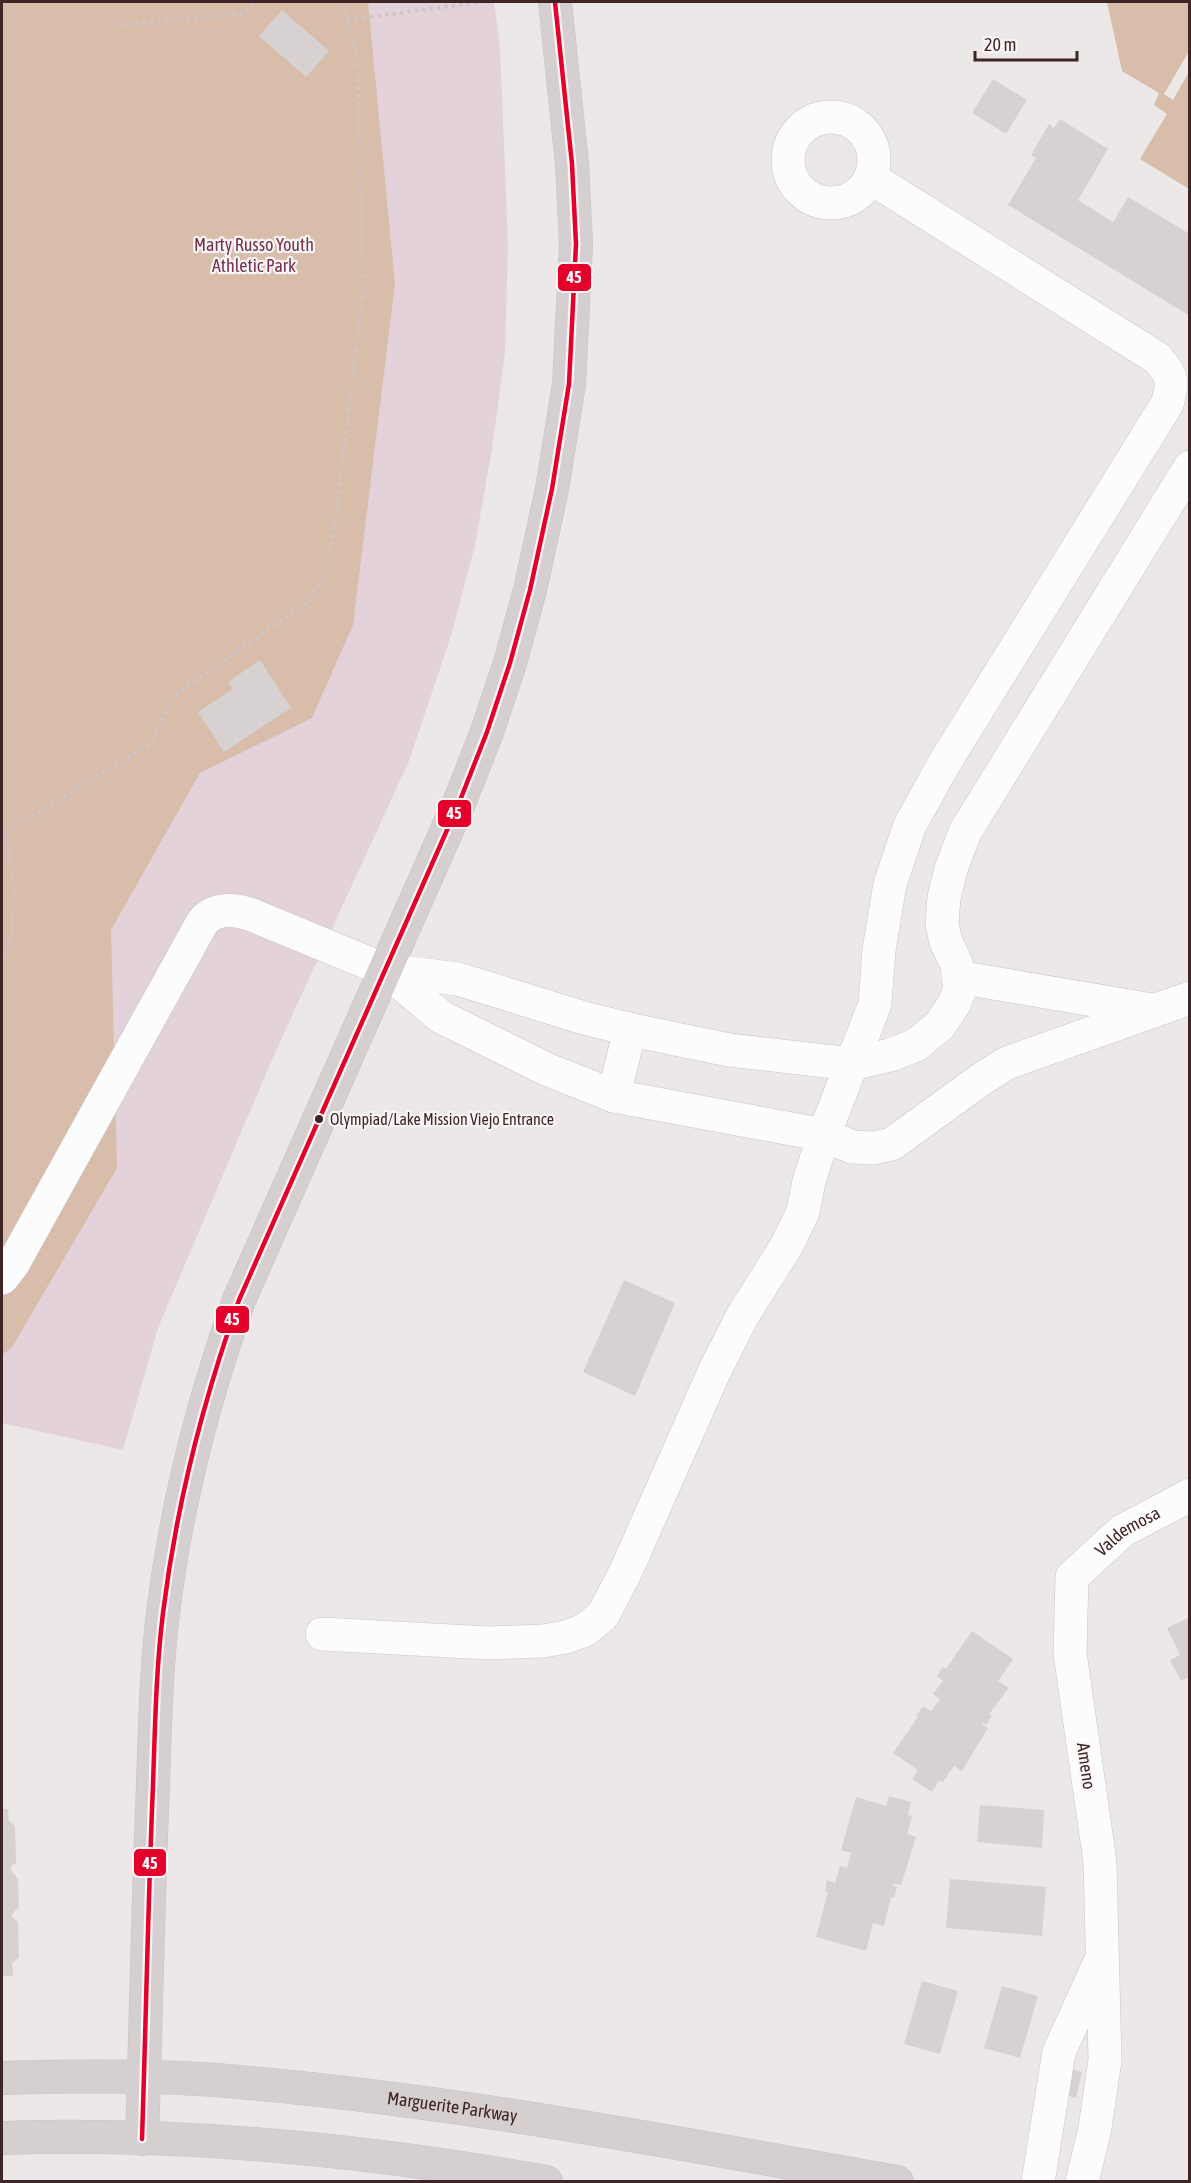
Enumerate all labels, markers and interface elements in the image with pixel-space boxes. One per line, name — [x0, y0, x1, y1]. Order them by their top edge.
scale bar — [975, 24, 1077, 62]
text: 20 m — [984, 34, 1016, 55]
park label: Marty Russo Youth Athletic Park — [194, 234, 314, 276]
line badge: 45 — [557, 263, 592, 292]
text: 45 — [565, 268, 582, 286]
line badge: 45 — [437, 799, 472, 828]
text: 45 — [445, 804, 462, 822]
place label: Olympiad/Lake Mission Viejo Entrance — [330, 1110, 554, 1129]
marker: Olympiad/Lake Mission Viejo Entrance — [313, 1113, 325, 1125]
line badge: 45 — [215, 1305, 250, 1334]
text: 45 — [223, 1310, 240, 1328]
street label: Valdemosa — [1091, 1502, 1163, 1560]
street label: Ameno — [1073, 1741, 1100, 1791]
line badge: 45 — [133, 1848, 167, 1877]
text: 45 — [141, 1854, 158, 1872]
street label: Marguerite Parkway — [386, 2087, 519, 2126]

